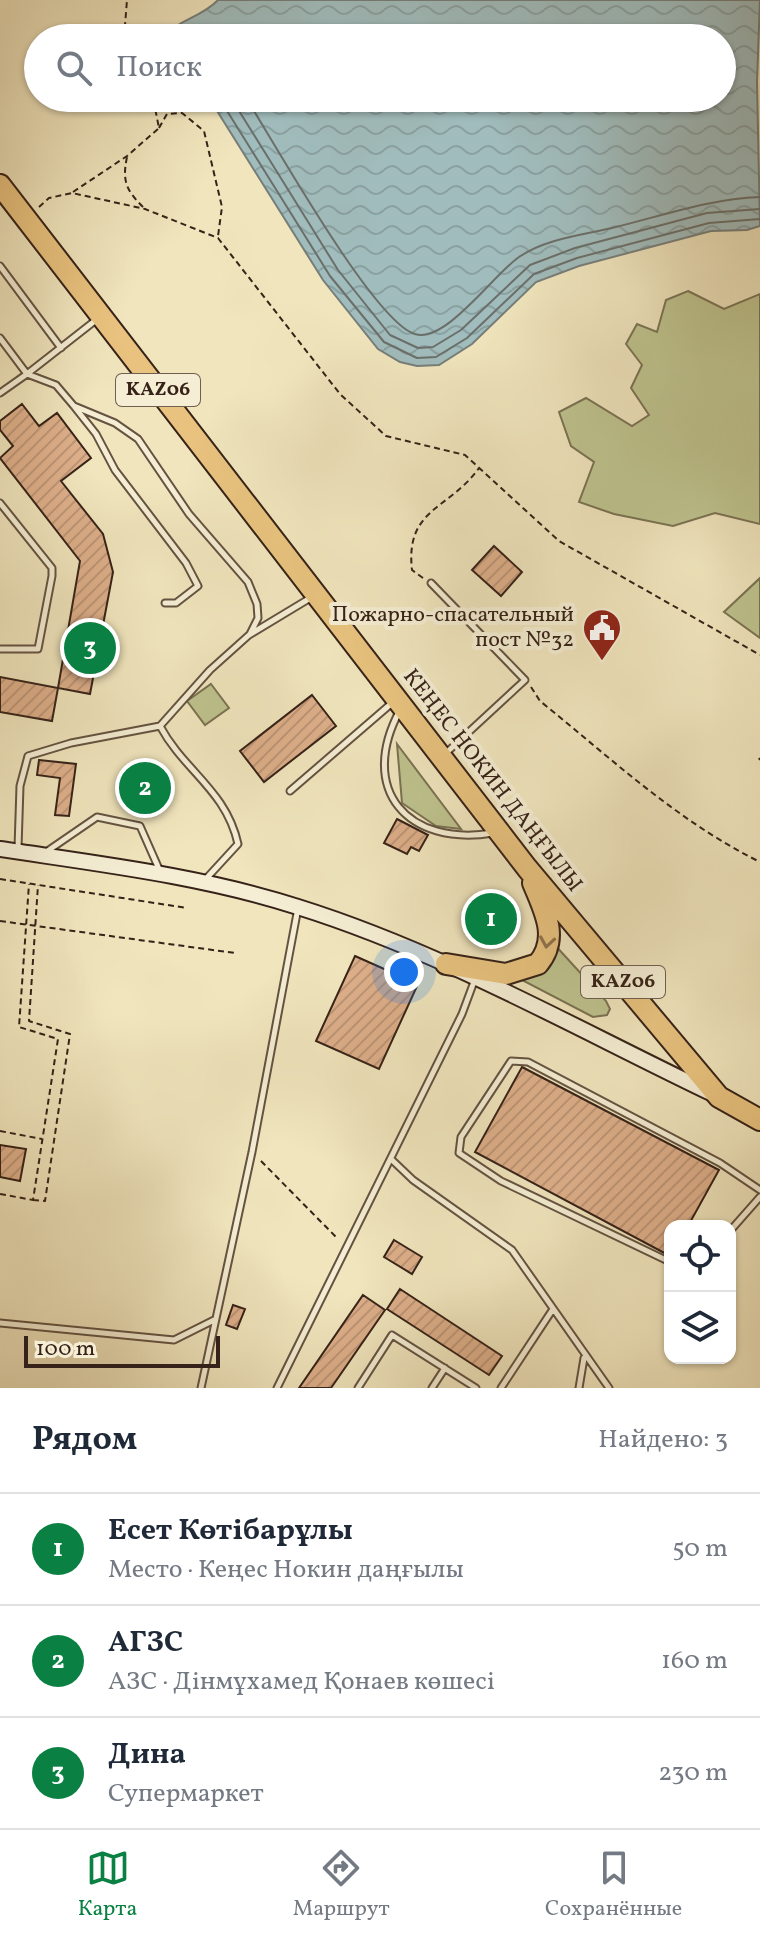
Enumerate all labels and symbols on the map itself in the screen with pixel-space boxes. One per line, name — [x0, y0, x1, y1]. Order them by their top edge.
road number: KАZ06 — [116, 374, 200, 406]
place label: Пожарно-спасательный пост №32 — [332, 600, 574, 656]
public building icon: Пожарно-спасательный пост №32 — [581, 607, 623, 662]
pin: 3 — [64, 618, 116, 678]
street label: КЕҢЕС НОКИН ДАҢҒЫЛЫ — [395, 663, 589, 899]
pin: 2 — [119, 758, 171, 818]
pin: 1 — [465, 889, 517, 949]
one-way arrow — [539, 935, 556, 948]
your location — [384, 952, 424, 992]
road number: KАZ06 — [581, 966, 665, 998]
scale bar — [24, 1332, 220, 1368]

